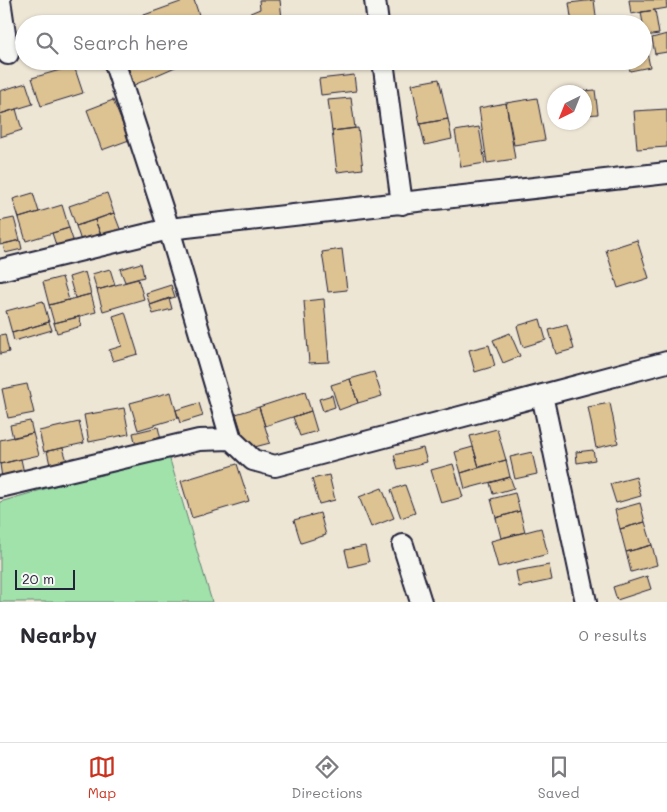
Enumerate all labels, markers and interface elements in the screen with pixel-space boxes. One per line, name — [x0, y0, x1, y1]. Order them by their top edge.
search box — [15, 15, 652, 70]
icon: search — [33, 29, 61, 57]
text: Search here — [73, 30, 189, 55]
north arrow — [547, 85, 592, 130]
scale bar — [15, 567, 75, 590]
text: 20 m — [22, 569, 54, 588]
text: Nearby — [20, 621, 97, 648]
text: 0 results — [579, 624, 647, 645]
tab: Map — [88, 753, 116, 802]
tab: Directions — [291, 753, 363, 802]
tab: Saved — [538, 753, 579, 802]

